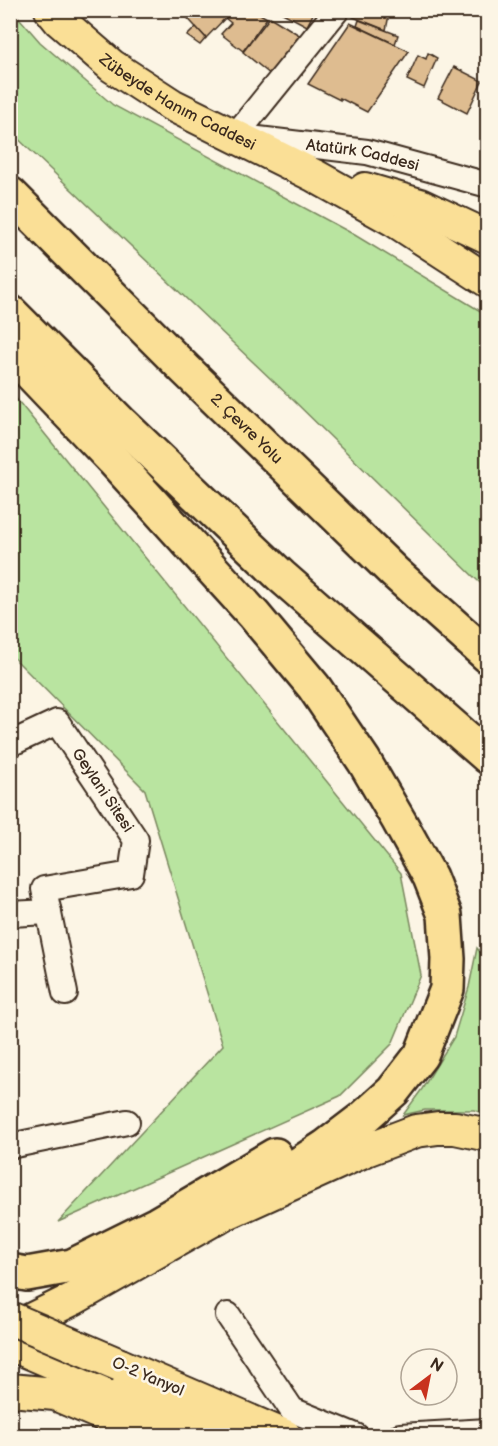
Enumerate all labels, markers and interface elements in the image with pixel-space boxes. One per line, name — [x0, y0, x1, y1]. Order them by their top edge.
street label: Zübeyde Hanım Caddesi — [95, 49, 259, 155]
street label: Atatürk Caddesi — [305, 135, 421, 175]
street label: 2. Çevre Yolu — [206, 389, 286, 468]
street label: Geylani Sitesi — [68, 745, 138, 836]
north arrow — [399, 1347, 459, 1407]
street label: O-2 Yanyol — [109, 1353, 187, 1401]
text: N — [426, 1354, 446, 1377]

